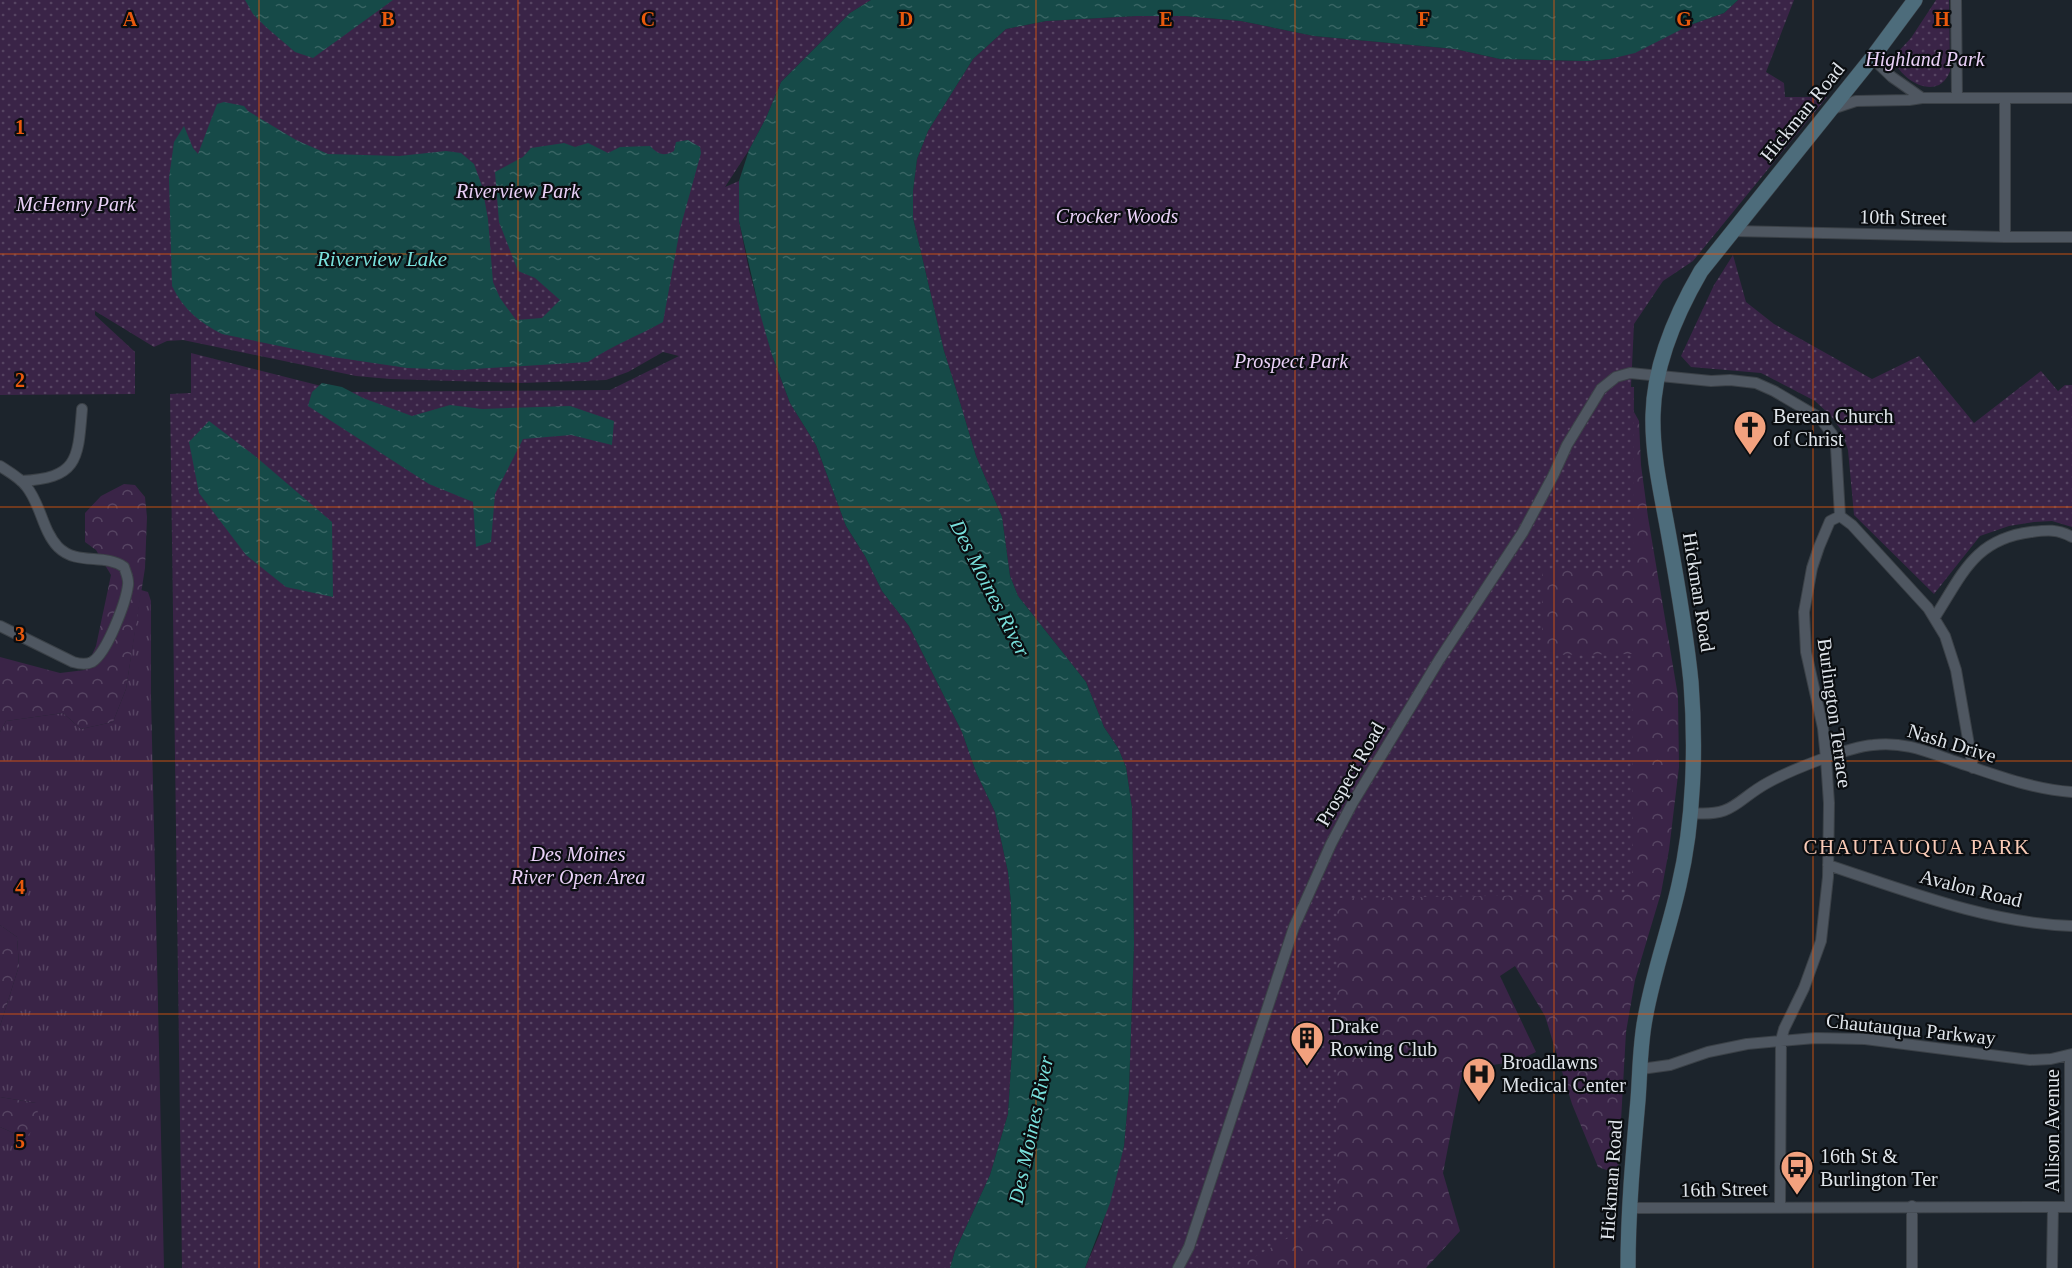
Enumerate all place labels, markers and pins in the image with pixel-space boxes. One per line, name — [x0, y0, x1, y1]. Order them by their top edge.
place label: Berean Church of Christ — [1773, 405, 1894, 450]
church icon: Berean Church of Christ — [1732, 409, 1768, 456]
place label: Drake Rowing Club — [1330, 1015, 1437, 1061]
building icon: Drake Rowing Club — [1289, 1020, 1325, 1067]
place label: Broadlawns Medical Center — [1502, 1051, 1626, 1096]
hospital icon: Broadlawns Medical Center — [1461, 1056, 1497, 1103]
place label: 16th St & Burlington Ter — [1820, 1145, 1938, 1191]
bus stop icon: 16th St & Burlington Ter — [1779, 1149, 1815, 1196]

